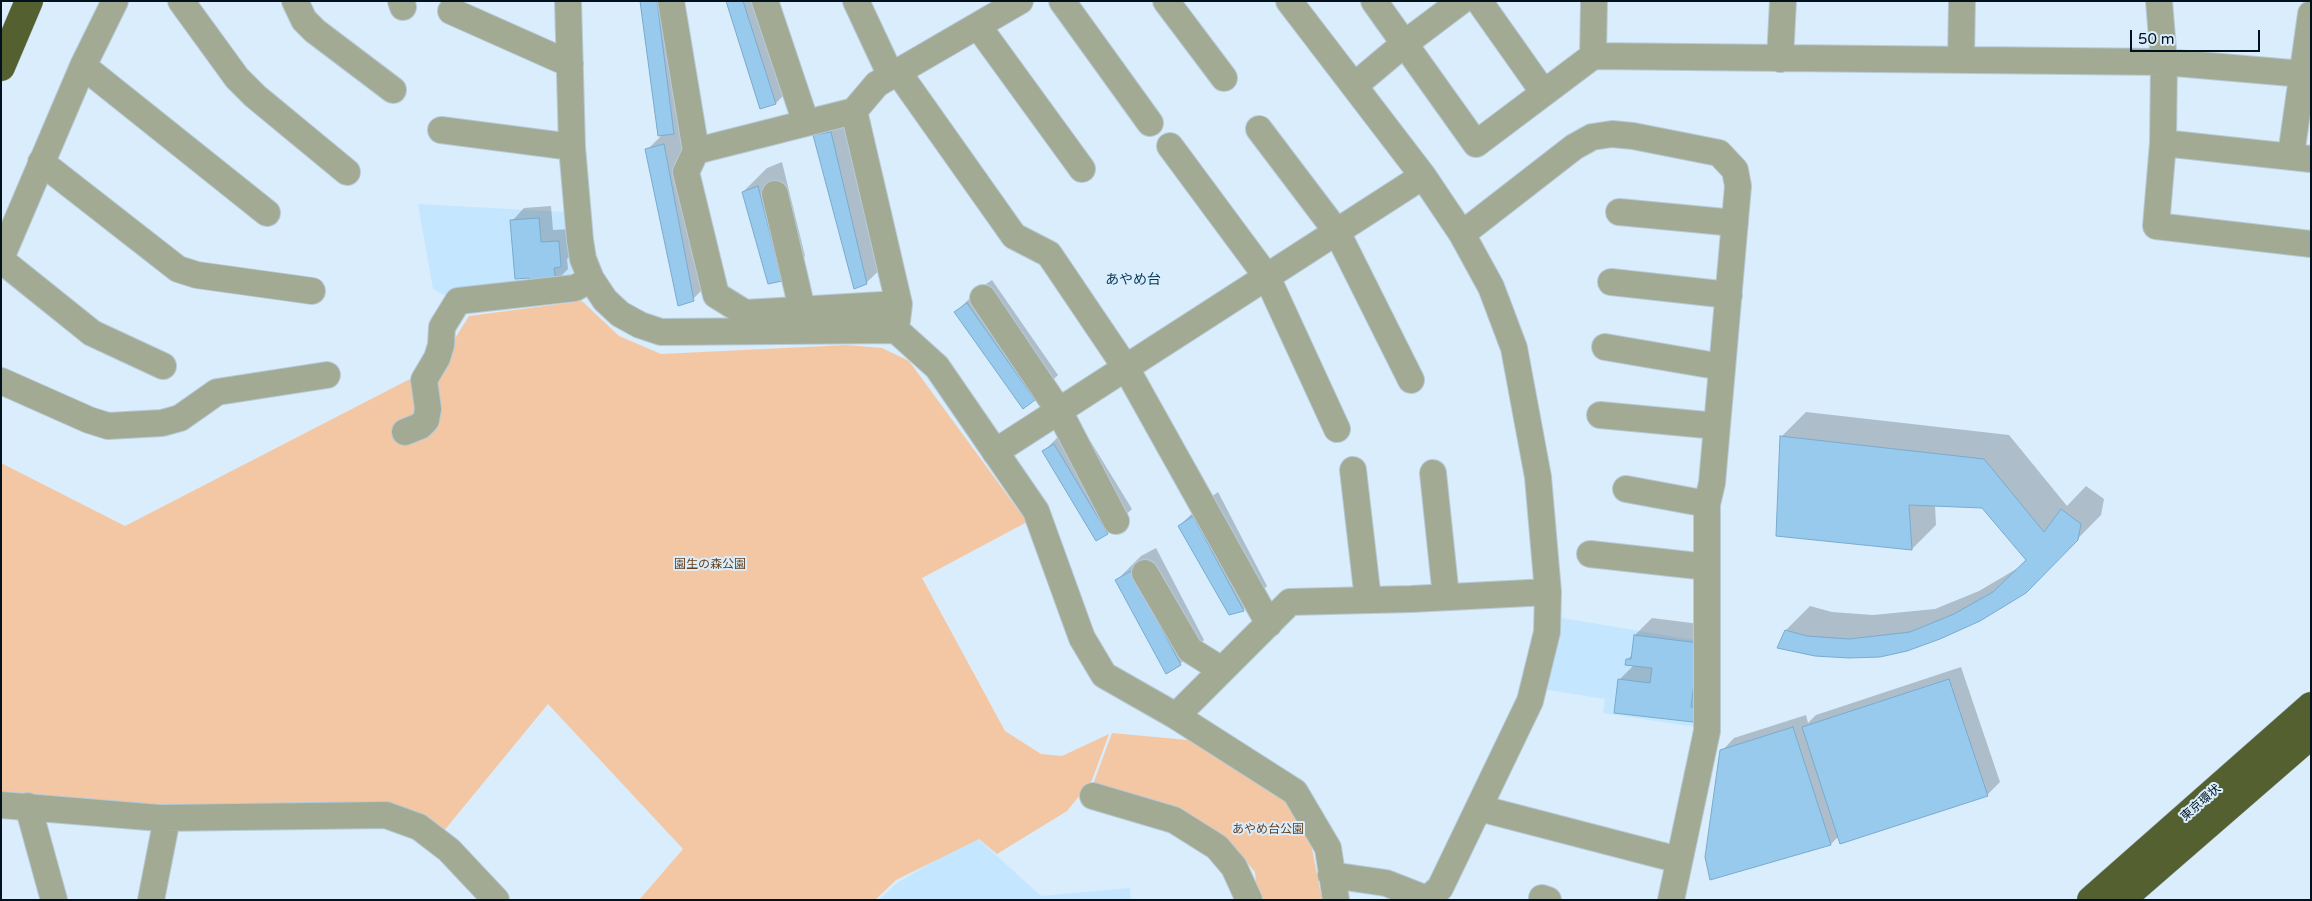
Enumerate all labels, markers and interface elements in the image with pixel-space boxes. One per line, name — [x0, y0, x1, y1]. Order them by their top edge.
scale bar — [2132, 20, 2262, 52]
text: 50 m — [2138, 30, 2175, 48]
district label: あやめ台 — [1105, 272, 1161, 288]
park label: 園生の森公園 — [674, 558, 746, 572]
street label: 東京環状 — [2178, 782, 2224, 824]
park label: あやめ台公園 — [1232, 823, 1304, 837]

